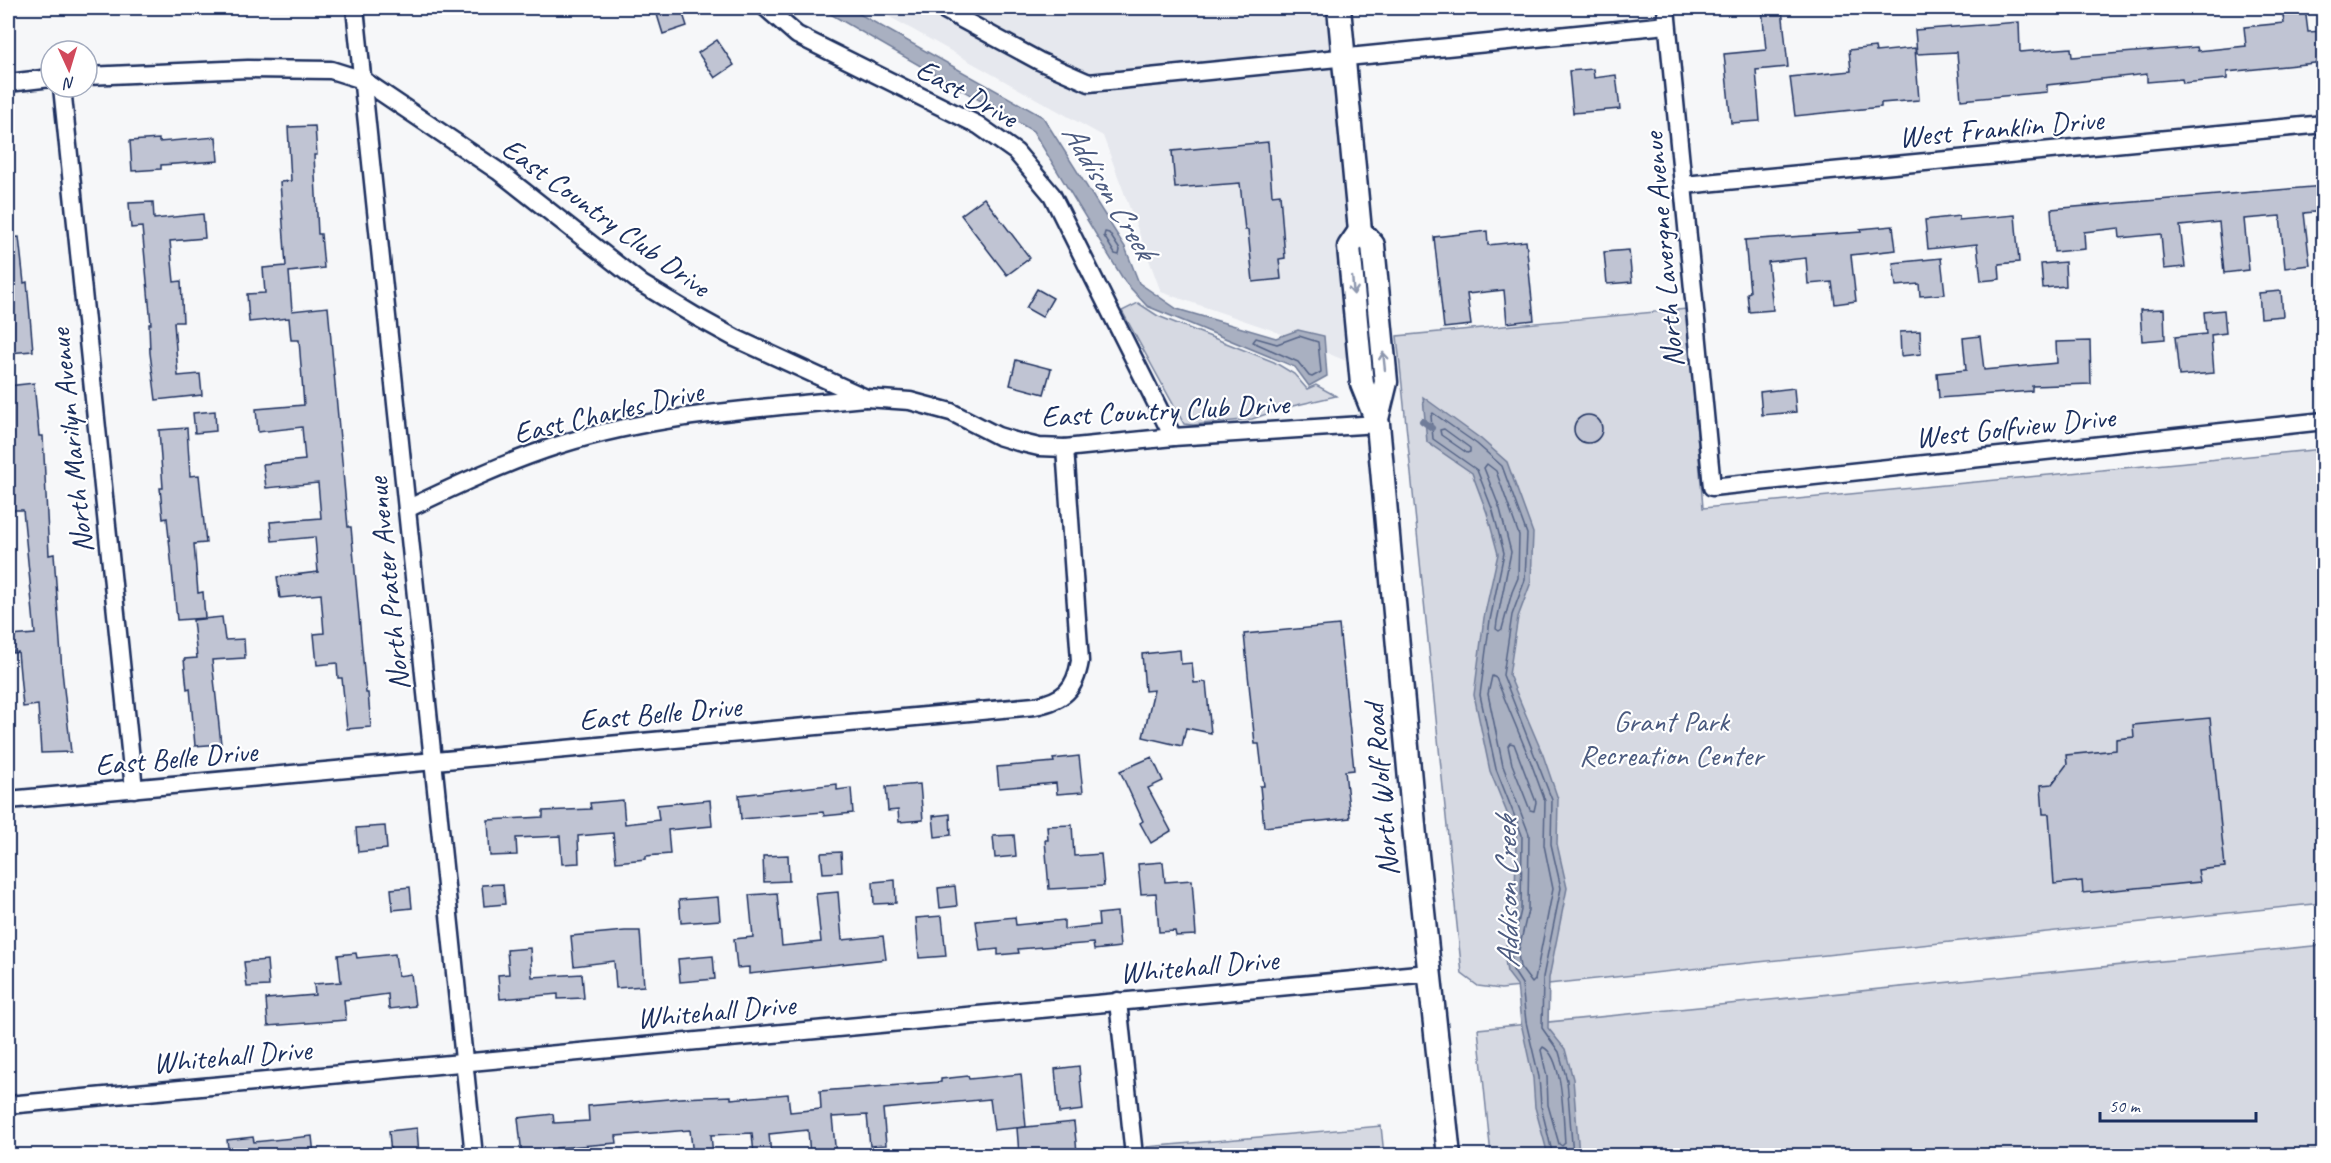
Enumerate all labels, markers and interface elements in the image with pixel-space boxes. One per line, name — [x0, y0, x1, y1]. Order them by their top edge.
north arrow — [39, 39, 99, 99]
street label: East Drive — [910, 50, 1026, 137]
text: N — [61, 73, 76, 94]
street label: West Franklin Drive — [1897, 100, 2107, 156]
water label: Addison Creek — [1053, 116, 1169, 272]
street label: East Country Club Drive — [494, 129, 719, 307]
street label: North Lavergne Avenue — [1634, 129, 1692, 369]
one-way arrow — [1348, 275, 1359, 295]
street label: North Marilyn Avenue — [40, 325, 102, 555]
one-way arrow — [1378, 352, 1389, 372]
street label: East Charles Drive — [510, 371, 709, 452]
street label: East Country Club Drive — [1040, 384, 1292, 435]
street label: West Golfview Drive — [1913, 397, 2119, 456]
street label: North Prater Avenue — [358, 473, 418, 692]
street label: East Belle Drive — [577, 687, 745, 739]
street label: North Wolf Road — [1354, 698, 1407, 878]
park label: Grant Park Recreation Center — [1579, 702, 1766, 774]
street label: East Belle Drive — [93, 732, 261, 784]
water label: Addison Creek — [1485, 811, 1529, 969]
street label: Whitehall Drive — [1118, 940, 1282, 992]
street label: Whitehall Drive — [635, 985, 799, 1037]
street label: Whitehall Drive — [151, 1030, 315, 1082]
scale bar — [2100, 1085, 2256, 1123]
text: 50 m — [2109, 1095, 2142, 1117]

